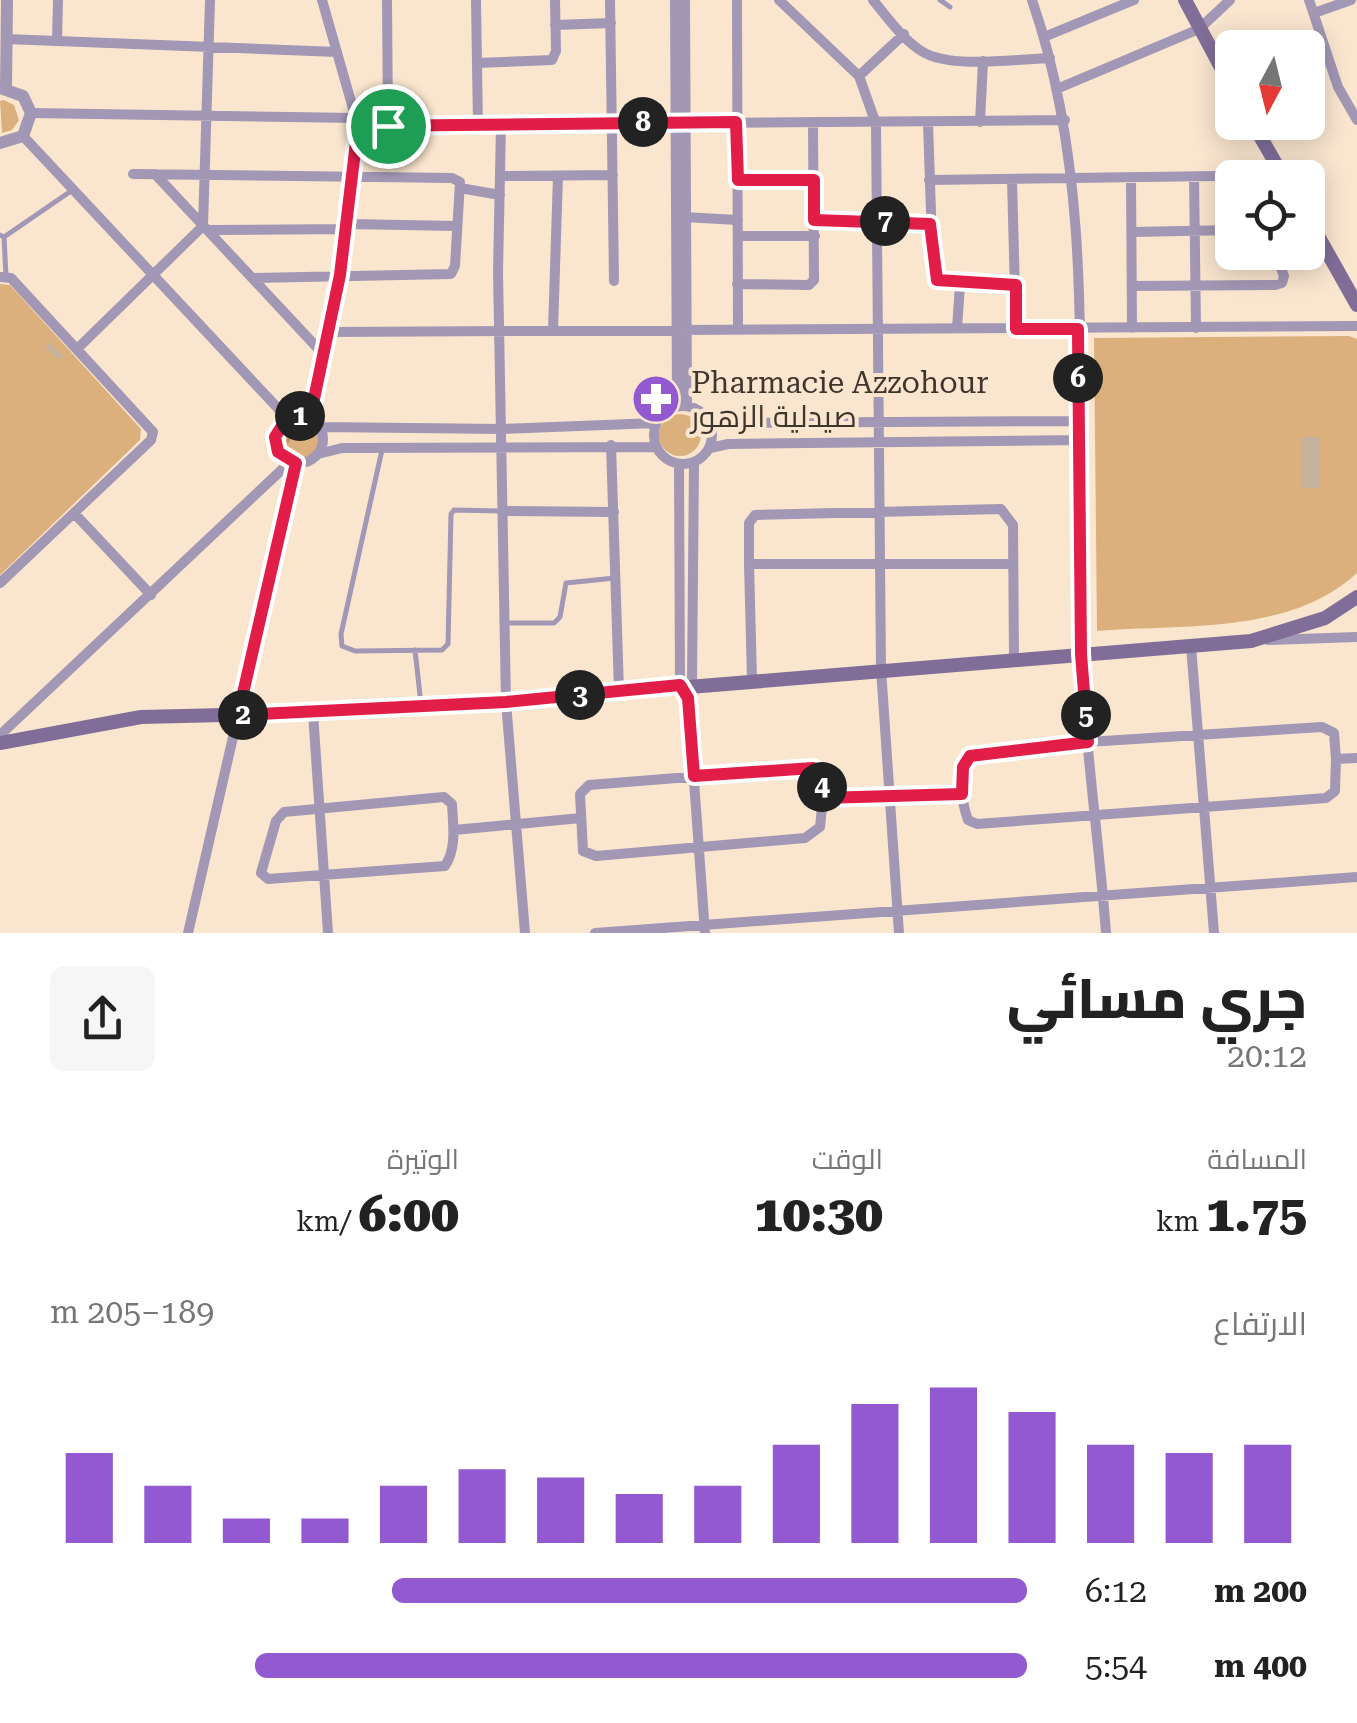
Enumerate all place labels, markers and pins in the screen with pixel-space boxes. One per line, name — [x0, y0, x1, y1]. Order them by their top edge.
pin — [346, 84, 431, 169]
pin: 8 — [618, 97, 668, 147]
pin: 7 — [860, 196, 910, 246]
pin: 6 — [1053, 353, 1103, 403]
place label: Pharmacie Azzohour صيدلية الزهور — [689, 365, 989, 434]
pharmacy icon: Pharmacie Azzohour صيدلية الزهور — [630, 373, 682, 425]
pin: 1 — [275, 391, 325, 441]
pin: 3 — [555, 670, 605, 720]
pin: 2 — [218, 690, 268, 740]
pin: 5 — [1061, 690, 1111, 740]
pin: 4 — [797, 762, 847, 812]

